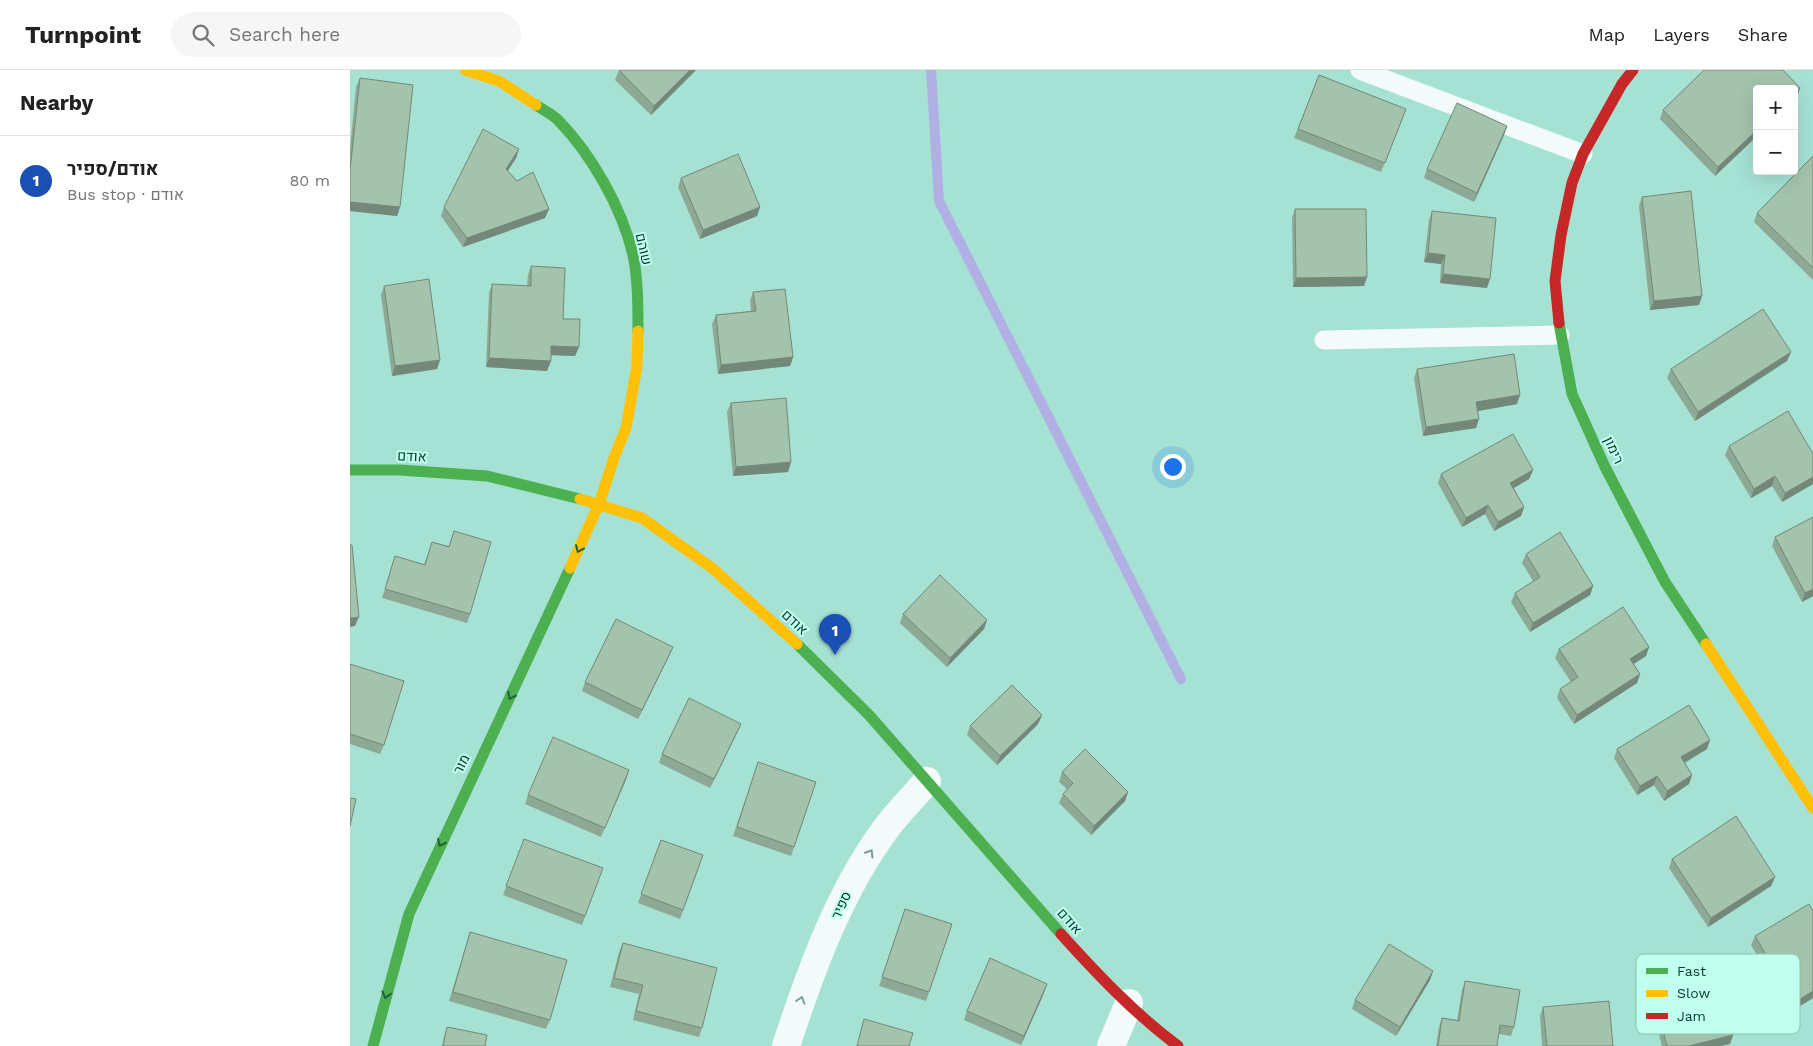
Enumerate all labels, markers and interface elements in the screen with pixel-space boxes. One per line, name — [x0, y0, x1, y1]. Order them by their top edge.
search box — [171, 12, 521, 57]
text: Turnpoint — [25, 21, 141, 49]
icon: search — [189, 21, 217, 49]
text: Search here — [229, 23, 340, 46]
text: Map — [1588, 24, 1625, 45]
text: Layers — [1653, 24, 1710, 45]
text: Share — [1738, 24, 1788, 45]
map controls — [1753, 85, 1798, 175]
button: + — [1753, 85, 1798, 130]
text: Nearby — [20, 90, 93, 115]
button: − — [1753, 130, 1798, 175]
text: אודם/ספיר — [67, 157, 159, 180]
text: 1 — [33, 171, 39, 190]
text: 80 m — [289, 171, 330, 190]
text: Bus stop · אודם — [67, 185, 184, 204]
street label: שוהם — [633, 231, 655, 267]
street label: רימון — [1601, 434, 1627, 466]
street label: אודם — [397, 447, 427, 465]
your location — [1160, 454, 1186, 480]
one-way arrow — [574, 544, 585, 553]
street label: אודם — [779, 606, 811, 638]
pin: 1 — [819, 614, 851, 655]
one-way arrow — [507, 691, 517, 700]
street label: מור — [449, 752, 473, 776]
one-way arrow — [437, 838, 448, 847]
one-way arrow — [864, 849, 873, 859]
street label: ספיר — [828, 889, 854, 921]
street label: אודם — [1054, 905, 1086, 937]
legend — [1636, 954, 1800, 1034]
text: Fast — [1677, 963, 1706, 979]
text: Slow — [1677, 985, 1710, 1001]
one-way arrow — [382, 991, 392, 999]
one-way arrow — [795, 996, 805, 1004]
text: Jam — [1677, 1008, 1706, 1024]

